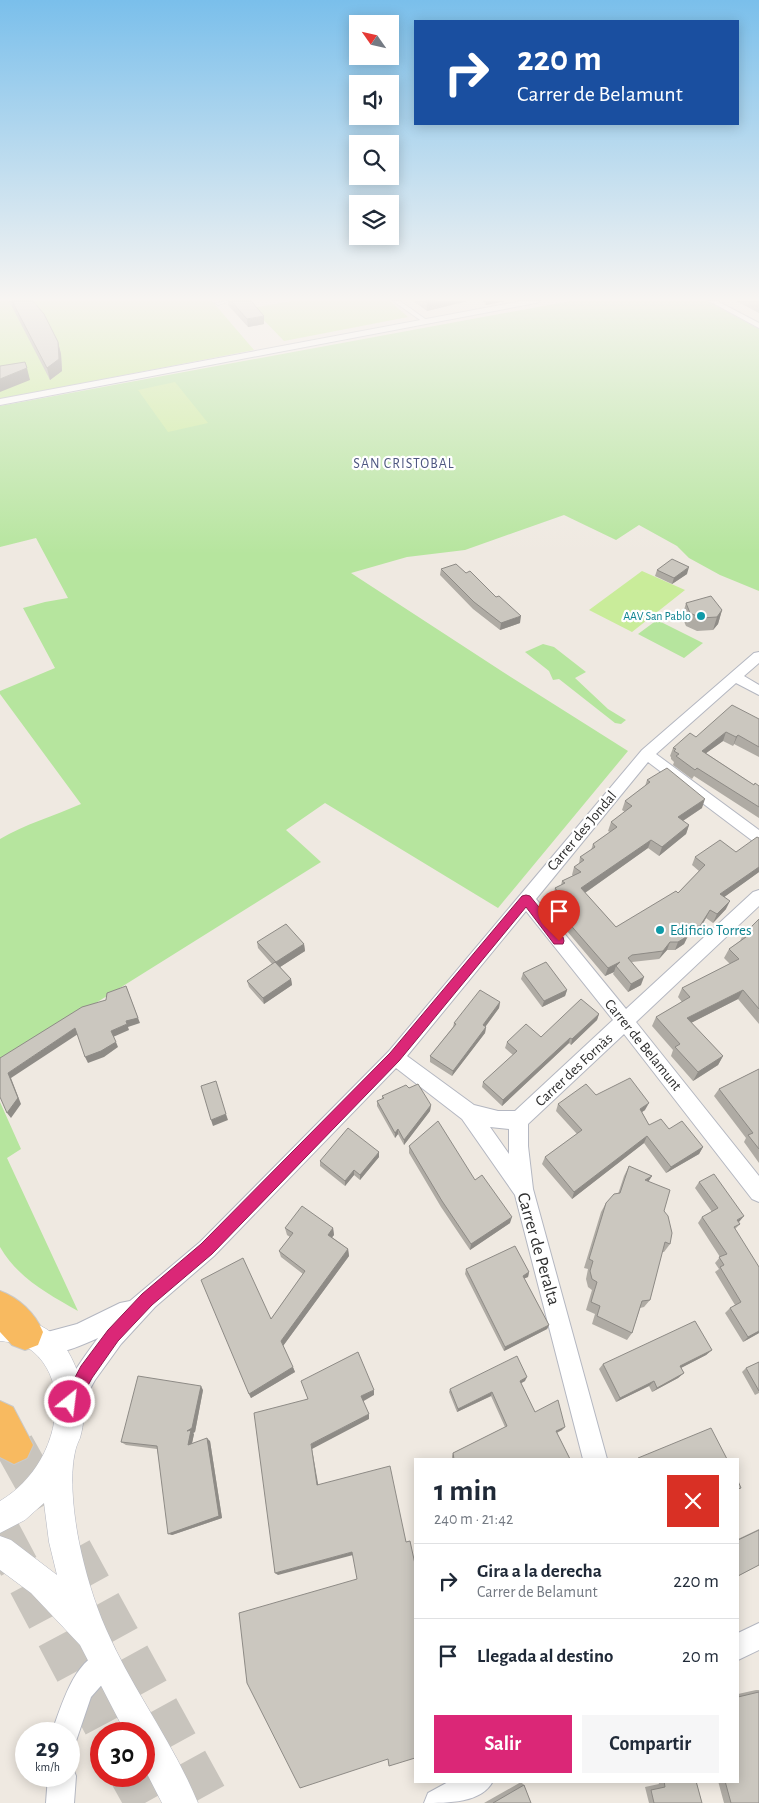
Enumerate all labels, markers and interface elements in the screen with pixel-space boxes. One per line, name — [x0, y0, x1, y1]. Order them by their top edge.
north arrow — [349, 15, 399, 65]
map controls — [349, 15, 399, 245]
icon: right — [434, 40, 499, 105]
text: 220 m — [517, 42, 602, 77]
button: sound — [349, 75, 399, 125]
text: Carrer de Belamunt — [517, 83, 683, 105]
button: search — [349, 135, 399, 185]
button: layers — [349, 195, 399, 245]
district label: SAN CRISTOBAL — [353, 457, 455, 471]
place label: AAV San Pablo — [623, 610, 691, 622]
marker: AAV San Pablo — [695, 610, 707, 622]
street label: Carrer des Jondal — [544, 788, 620, 874]
pin — [538, 890, 580, 941]
icon: arrive — [545, 897, 573, 925]
place label: Edificio Torres — [670, 923, 752, 938]
marker: Edificio Torres — [654, 924, 666, 936]
street label: Carrer de Belamunt — [602, 996, 685, 1094]
street label: Carrer des Fornàs — [533, 1031, 615, 1109]
street label: Carrer de Peralta — [513, 1191, 563, 1307]
position arrow — [43, 1375, 95, 1427]
button: close — [667, 1475, 719, 1527]
text: 1 min — [434, 1476, 497, 1506]
text: 240 m · 21:42 — [434, 1511, 513, 1527]
text: Gira a la derecha — [477, 1562, 602, 1581]
icon: right — [434, 1567, 462, 1595]
text: 220 m — [673, 1572, 719, 1591]
text: Carrer de Belamunt — [477, 1584, 598, 1600]
icon: arrive — [434, 1642, 462, 1670]
text: Llegada al destino — [477, 1647, 614, 1666]
text: 20 m — [682, 1647, 719, 1666]
button: Salir — [434, 1715, 572, 1773]
button: Compartir — [582, 1715, 719, 1773]
speed limit sign: 30 — [90, 1722, 155, 1787]
text: 29 — [36, 1736, 59, 1761]
text: km/h — [35, 1761, 60, 1773]

